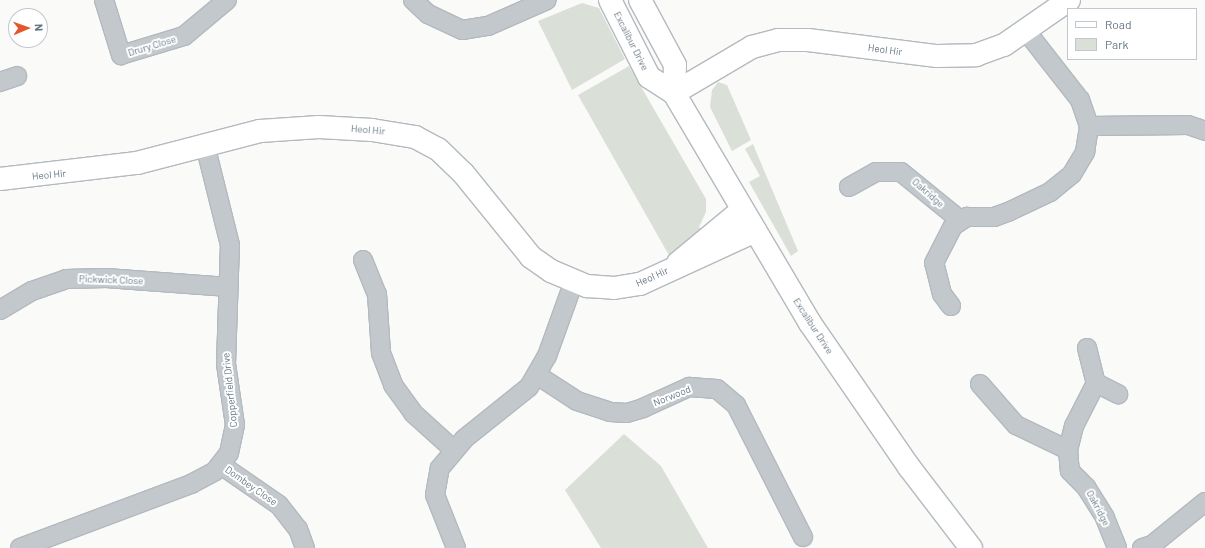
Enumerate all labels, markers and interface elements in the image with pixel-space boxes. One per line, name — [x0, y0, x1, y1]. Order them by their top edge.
north arrow — [8, 8, 48, 48]
legend — [1067, 8, 1197, 60]
street label: Excalibur Drive — [611, 10, 651, 72]
text: Road — [1105, 17, 1132, 31]
text: N — [33, 24, 46, 31]
street label: Drury Close — [126, 33, 178, 59]
text: Park — [1105, 37, 1129, 51]
street label: Heol Hir — [867, 42, 903, 58]
street label: Heol Hir — [350, 123, 386, 137]
street label: Heol Hir — [31, 168, 67, 182]
street label: Oakridge — [909, 176, 947, 210]
street label: Heol Hir — [634, 265, 670, 289]
street label: Pickwick Close — [79, 273, 143, 287]
street label: Excalibur Drive — [790, 296, 836, 356]
street label: Copperfield Drive — [220, 352, 240, 428]
street label: Norwood — [651, 383, 693, 409]
street label: Dombey Close — [223, 464, 279, 508]
street label: Oakridge — [1084, 488, 1112, 528]

